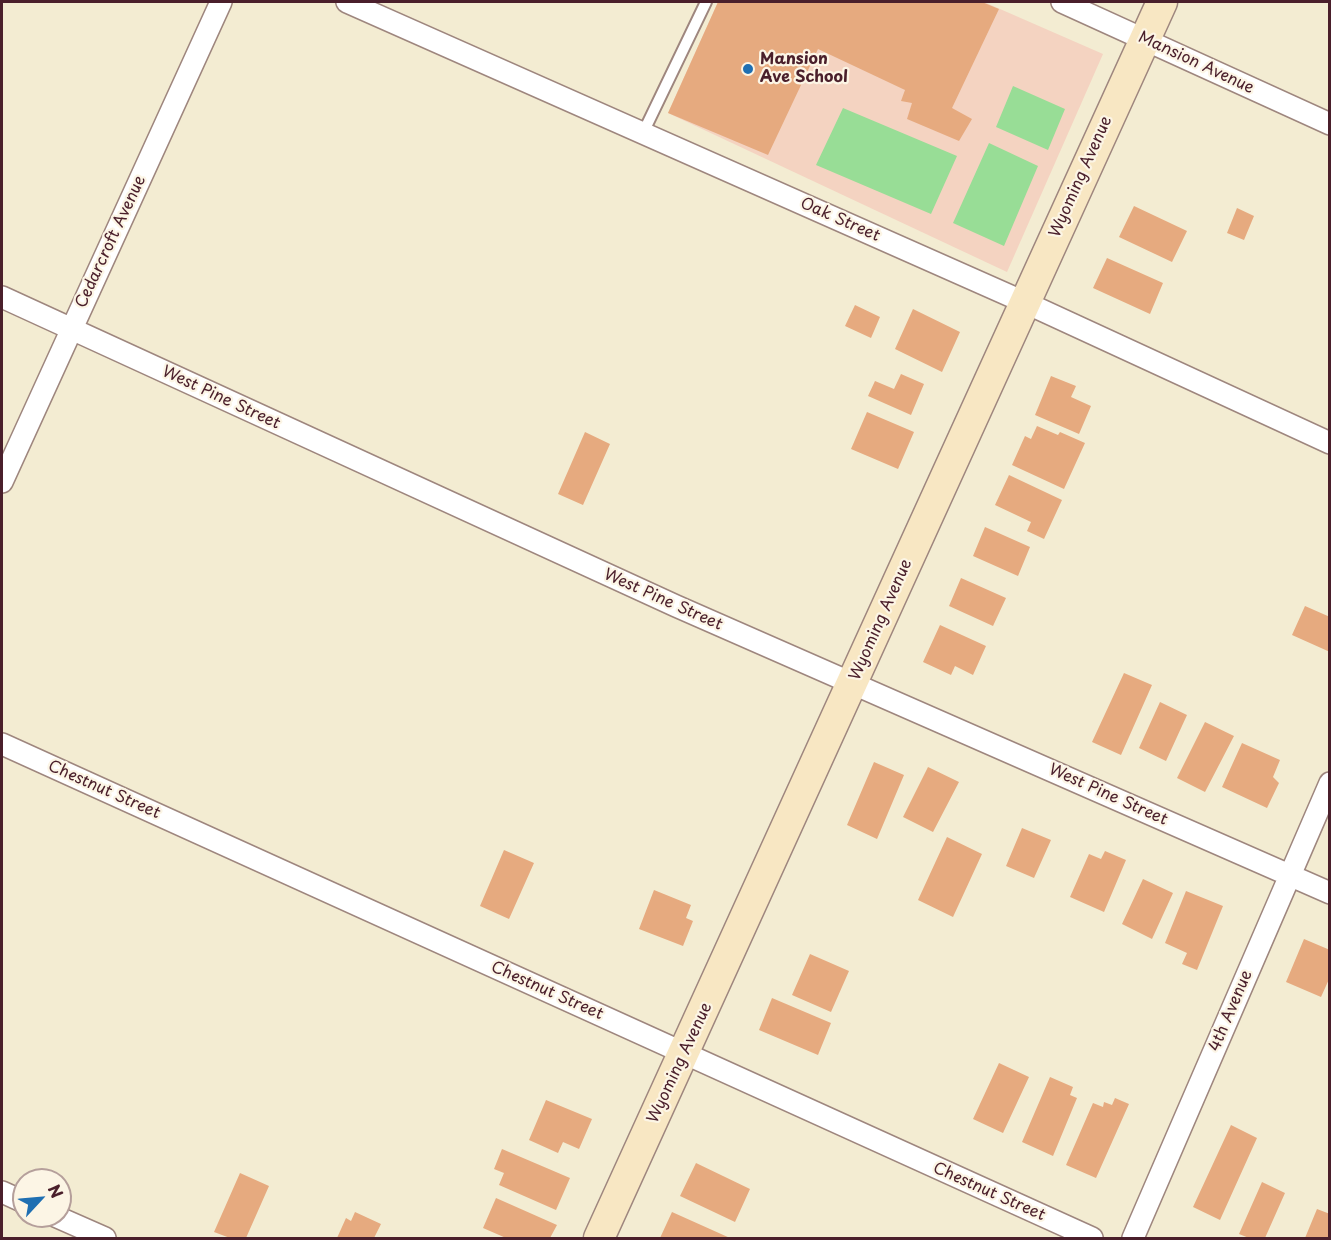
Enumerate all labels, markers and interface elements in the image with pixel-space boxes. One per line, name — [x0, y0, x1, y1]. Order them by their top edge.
street label: Mansion Avenue — [1135, 28, 1257, 98]
place label: Mansion Ave School — [760, 50, 848, 88]
marker: Mansion Ave School — [741, 62, 755, 76]
street label: Wyoming Avenue — [1046, 113, 1116, 241]
street label: Cedarcroft Avenue — [72, 173, 150, 311]
street label: Oak Street — [797, 194, 883, 246]
street label: West Pine Street — [159, 362, 283, 434]
street label: Wyoming Avenue — [846, 556, 916, 684]
street label: West Pine Street — [601, 565, 725, 635]
street label: Chestnut Street — [45, 757, 163, 823]
street label: West Pine Street — [1046, 760, 1170, 830]
street label: Chestnut Street — [488, 958, 606, 1024]
street label: 4th Avenue — [1205, 968, 1257, 1054]
street label: Wyoming Avenue — [644, 1000, 716, 1126]
street label: Chestnut Street — [930, 1159, 1048, 1225]
north arrow — [12, 1168, 72, 1228]
text: N — [43, 1180, 70, 1202]

